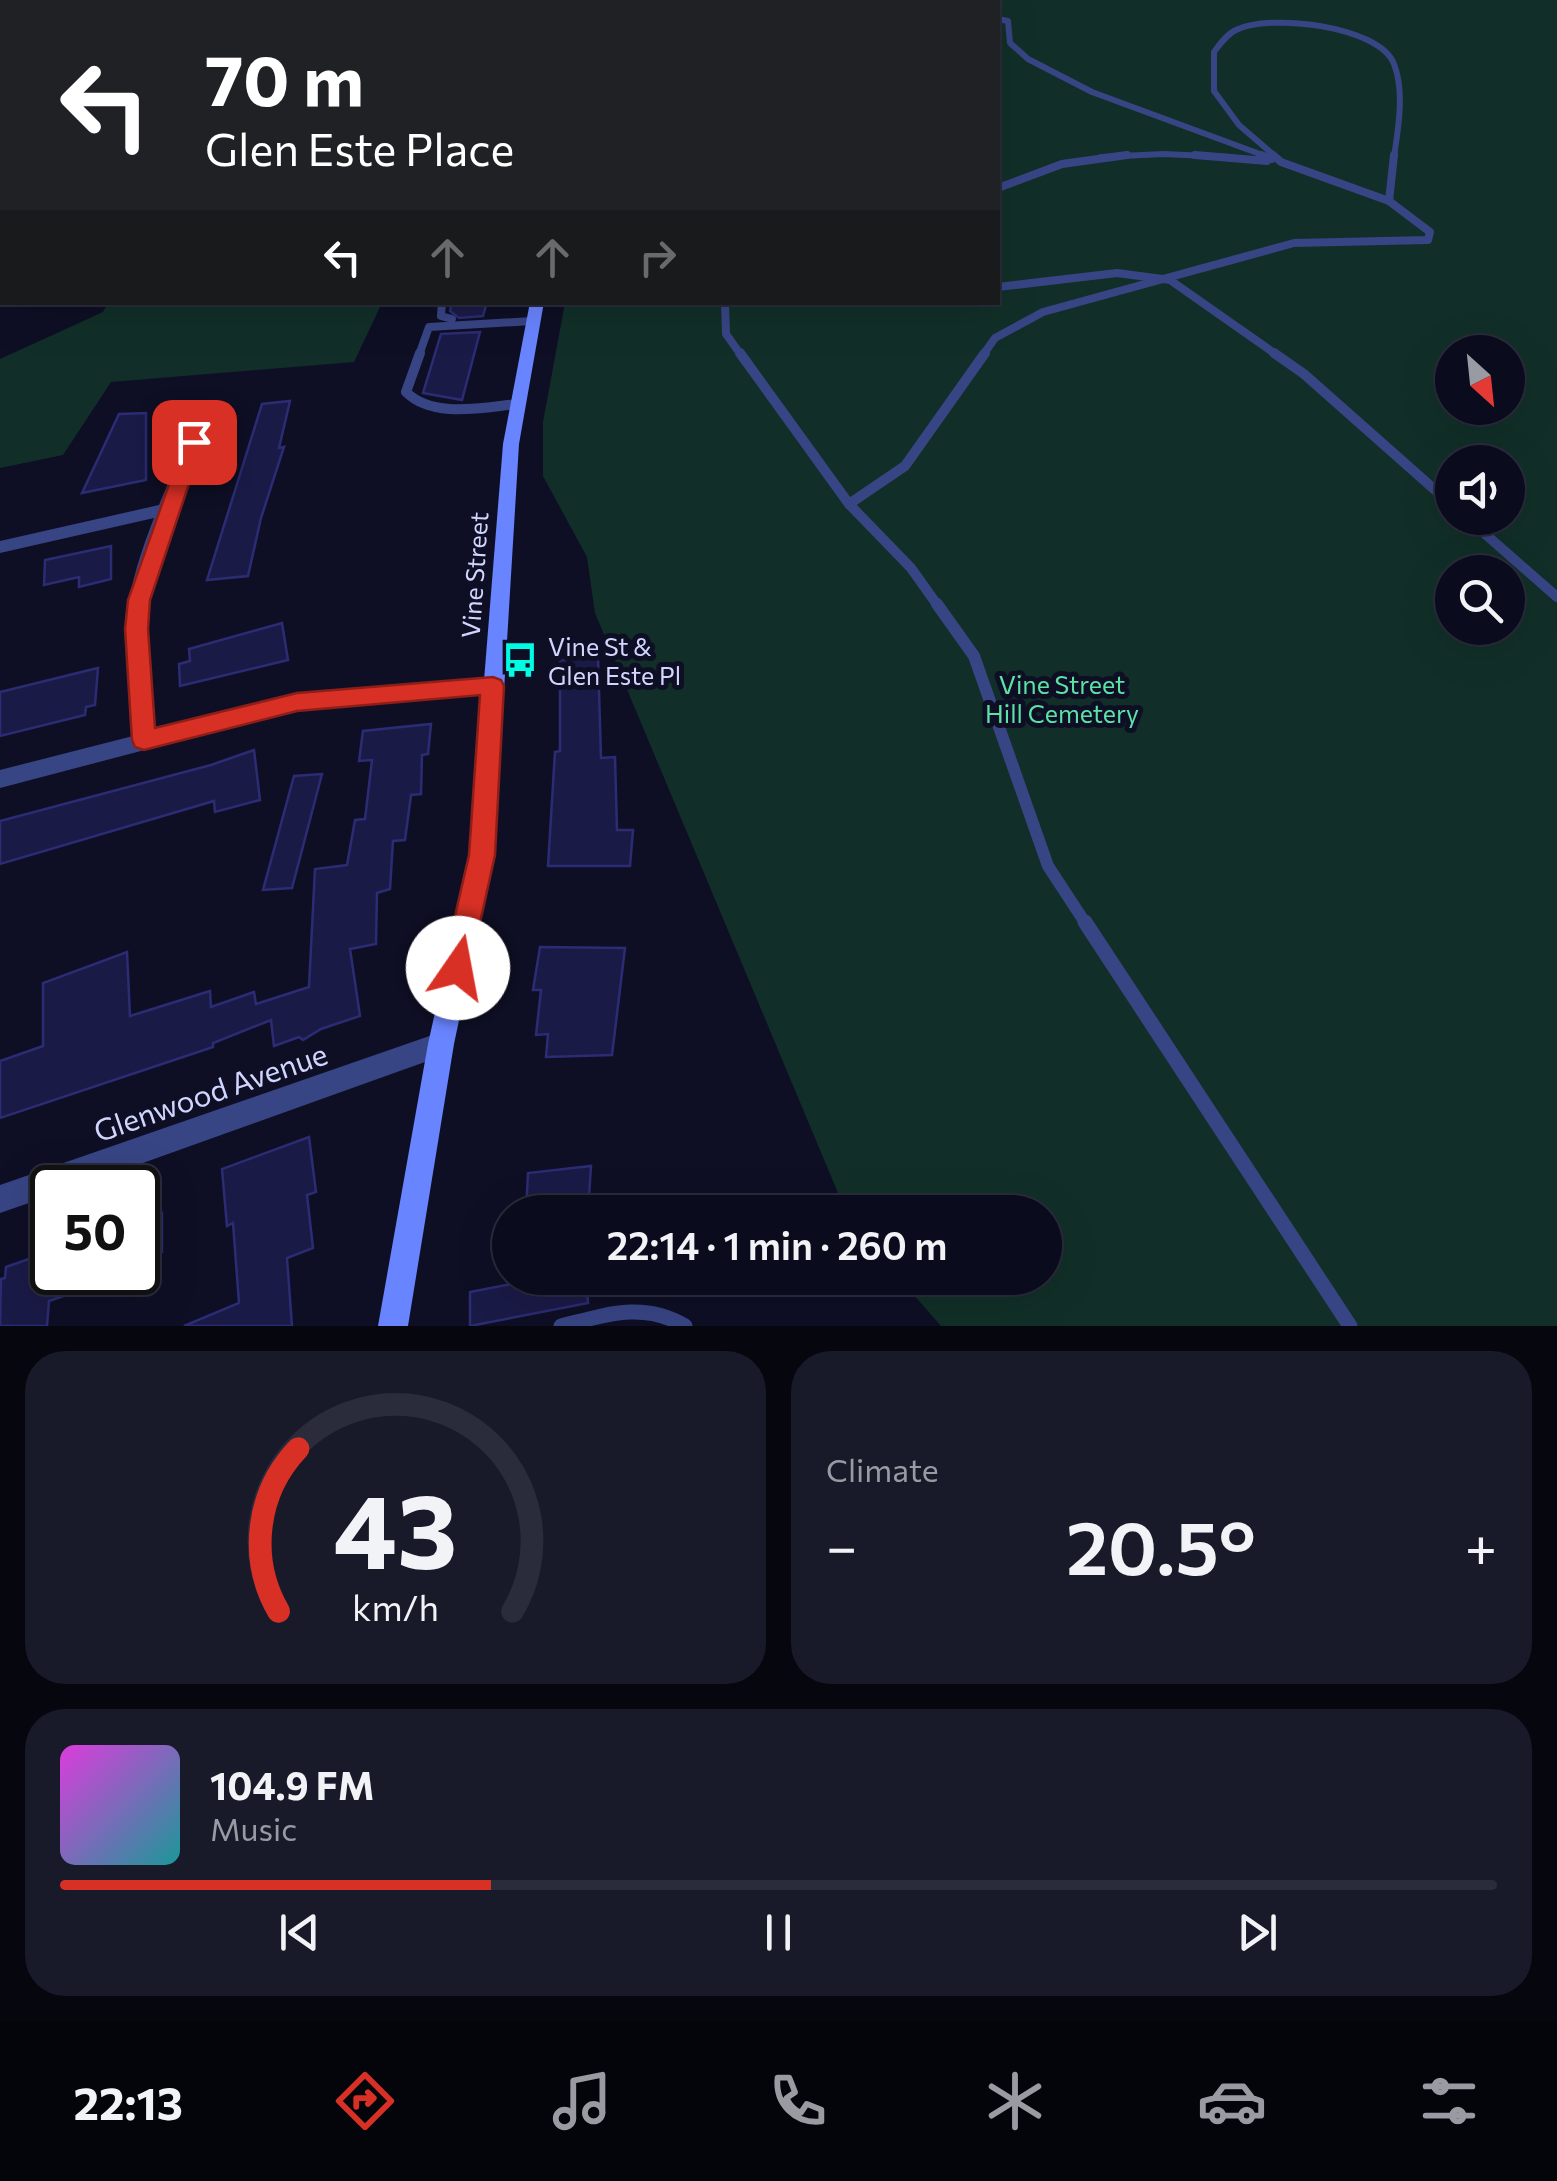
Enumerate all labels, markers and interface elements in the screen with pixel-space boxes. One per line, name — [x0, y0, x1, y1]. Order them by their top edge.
text: 70 m — [205, 35, 364, 120]
icon: left — [40, 40, 170, 170]
text: Glen Este Place — [205, 120, 514, 175]
icon: left — [315, 230, 370, 285]
icon: ahead — [420, 230, 475, 285]
icon: ahead — [525, 230, 580, 285]
icon: right — [630, 230, 685, 285]
north arrow — [1435, 335, 1525, 425]
map controls — [1435, 335, 1525, 645]
pin — [152, 400, 237, 485]
icon: arrive — [167, 415, 222, 470]
button: sound — [1435, 445, 1525, 535]
street label: Vine Street — [455, 511, 493, 639]
button: search — [1435, 555, 1525, 645]
place label: Vine St & Glen Este Pl — [548, 631, 681, 690]
bus stop icon: Vine St & Glen Este Pl — [501, 641, 539, 679]
park label: Vine Street Hill Cemetery — [985, 669, 1139, 728]
position arrow — [406, 916, 510, 1020]
street label: Glenwood Avenue — [88, 1034, 332, 1148]
speed limit sign: 50 — [30, 1165, 160, 1295]
text: 22:14 · 1 min · 260 m — [607, 1221, 947, 1268]
text: Climate — [826, 1449, 939, 1489]
text: 43 — [333, 1463, 458, 1590]
text: 20.5° — [1066, 1499, 1256, 1590]
text: − — [826, 1511, 857, 1578]
text: + — [1465, 1511, 1497, 1578]
text: km/h — [352, 1585, 439, 1628]
text: 104.9 FM — [210, 1761, 374, 1808]
text: Music — [210, 1808, 297, 1848]
icon: previous — [272, 1905, 327, 1960]
icon: pause — [751, 1905, 806, 1960]
icon: next — [1230, 1905, 1285, 1960]
icon: directions — [330, 2066, 400, 2136]
icon: music — [547, 2066, 617, 2136]
icon: phone — [763, 2066, 833, 2136]
icon: climate — [980, 2066, 1050, 2136]
icon: car — [1197, 2066, 1267, 2136]
icon: filters — [1414, 2066, 1484, 2136]
text: 22:13 — [73, 2074, 183, 2129]

